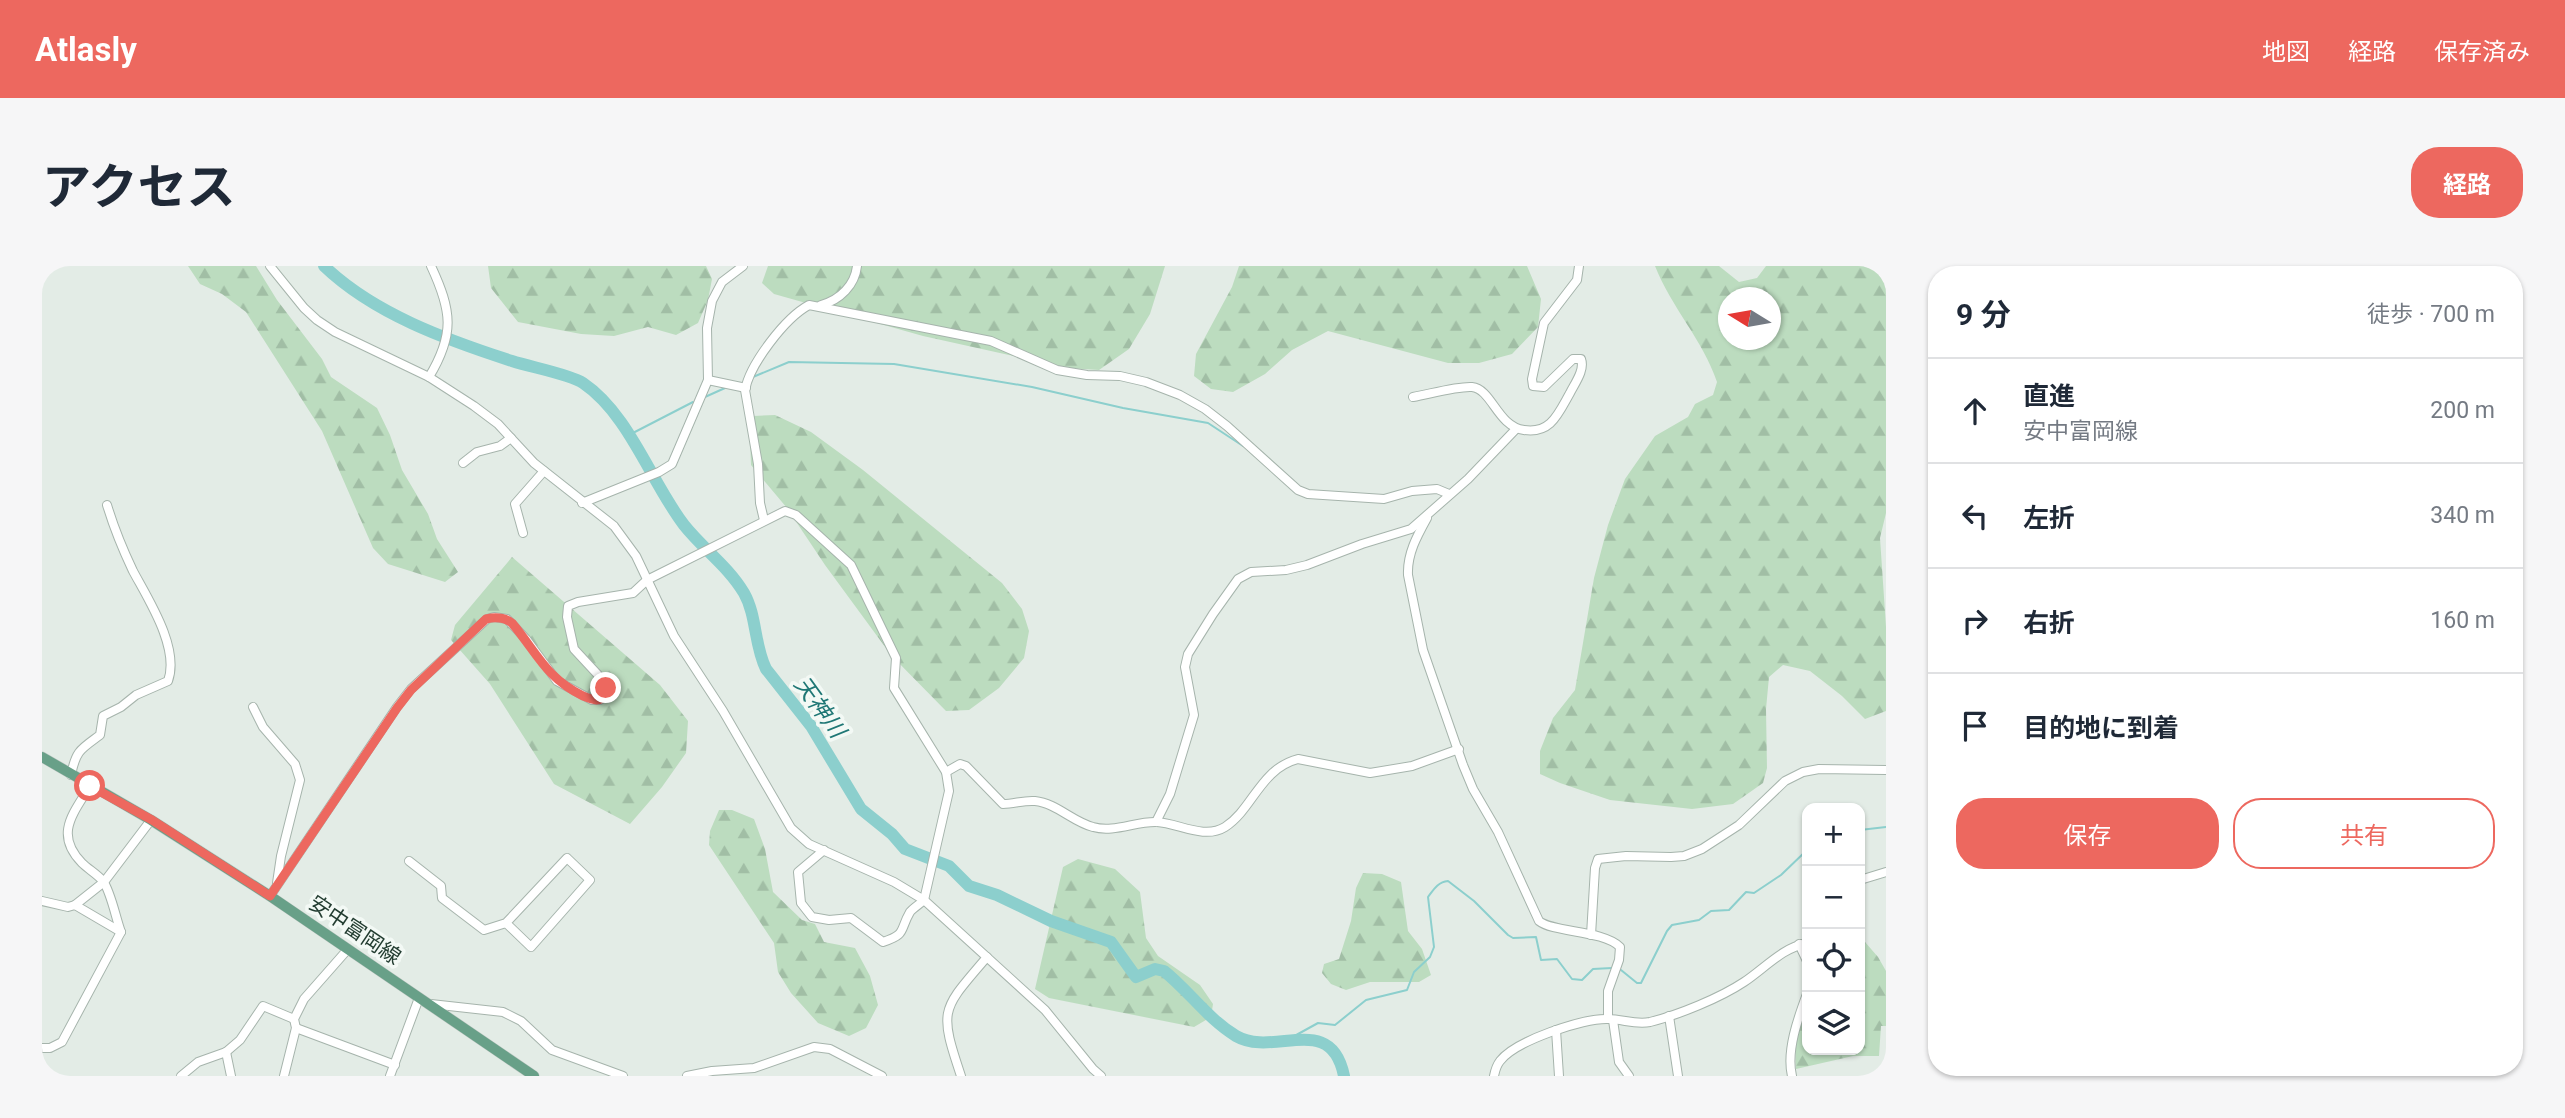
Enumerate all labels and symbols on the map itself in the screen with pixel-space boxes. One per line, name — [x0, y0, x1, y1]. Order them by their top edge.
north arrow — [1718, 287, 1781, 350]
water label: 天神川 — [788, 671, 853, 746]
route end — [590, 672, 621, 703]
route start — [74, 770, 105, 801]
street label: 安中富岡線 — [305, 891, 405, 969]

